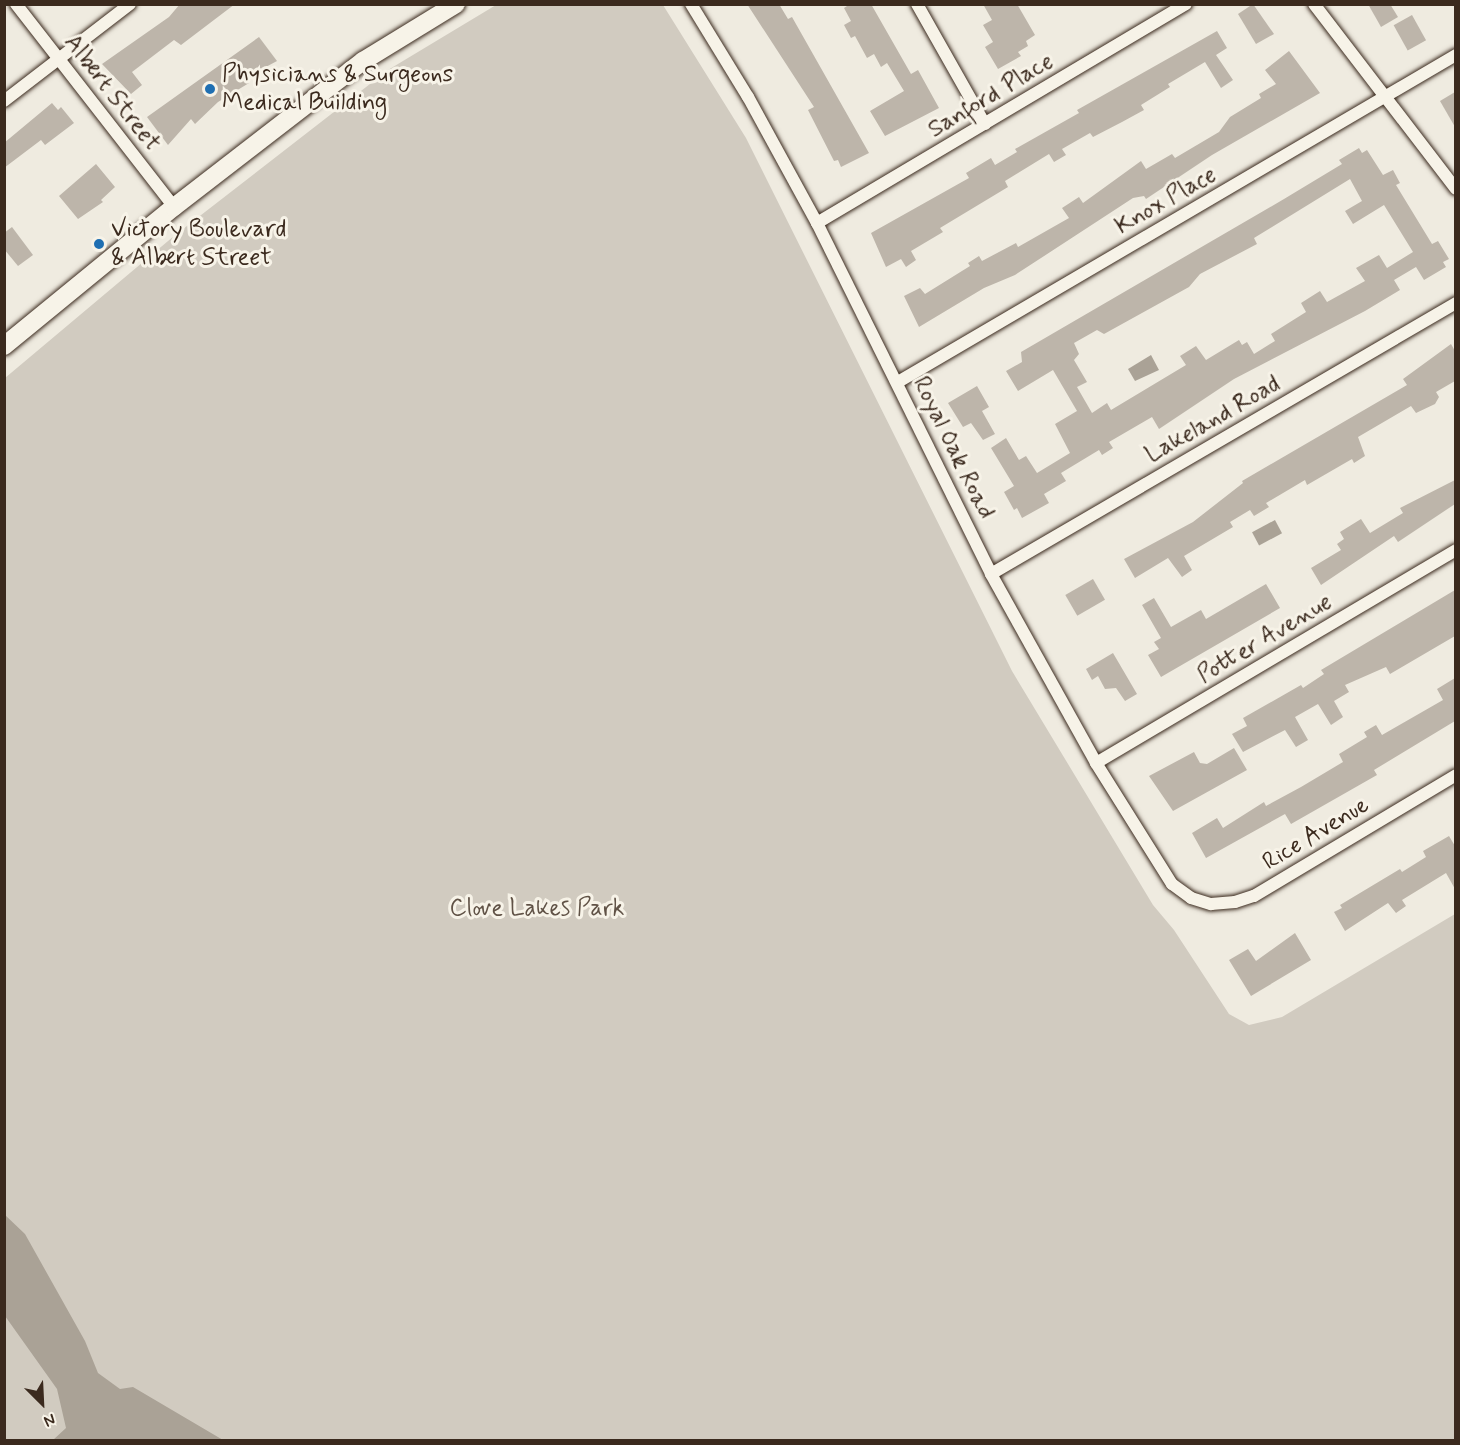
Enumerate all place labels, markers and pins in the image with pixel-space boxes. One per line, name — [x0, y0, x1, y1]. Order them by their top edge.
place label: Physicians & Surgeons Medical Building — [222, 61, 453, 117]
marker: Physicians & Surgeons Medical Building — [203, 82, 217, 96]
place label: Victory Boulevard & Albert Street — [111, 216, 284, 272]
marker: Victory Boulevard & Albert Street — [92, 237, 106, 251]

